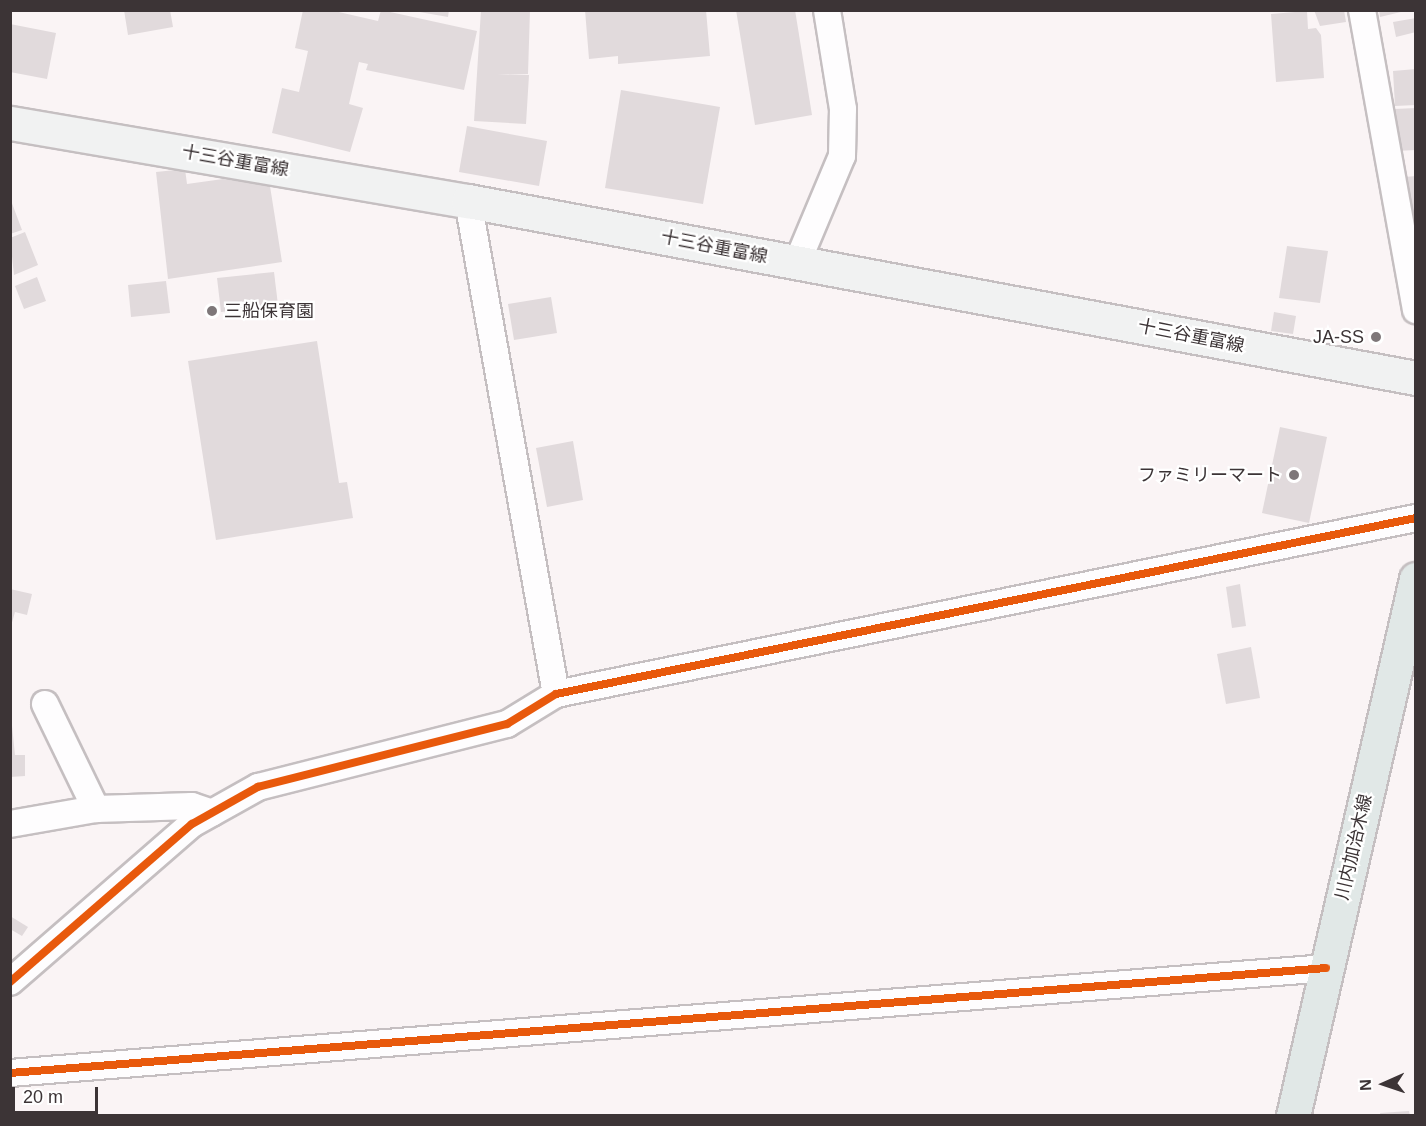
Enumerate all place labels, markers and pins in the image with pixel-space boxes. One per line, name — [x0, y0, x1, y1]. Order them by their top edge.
place label: 三船保育園 — [224, 300, 314, 322]
marker: 三船保育園 — [205, 304, 219, 318]
place label: JA-SS — [1313, 326, 1364, 348]
marker: JA-SS — [1369, 330, 1383, 344]
place label: ファミリーマート — [1138, 464, 1282, 486]
marker: ファミリーマート — [1287, 468, 1301, 482]

